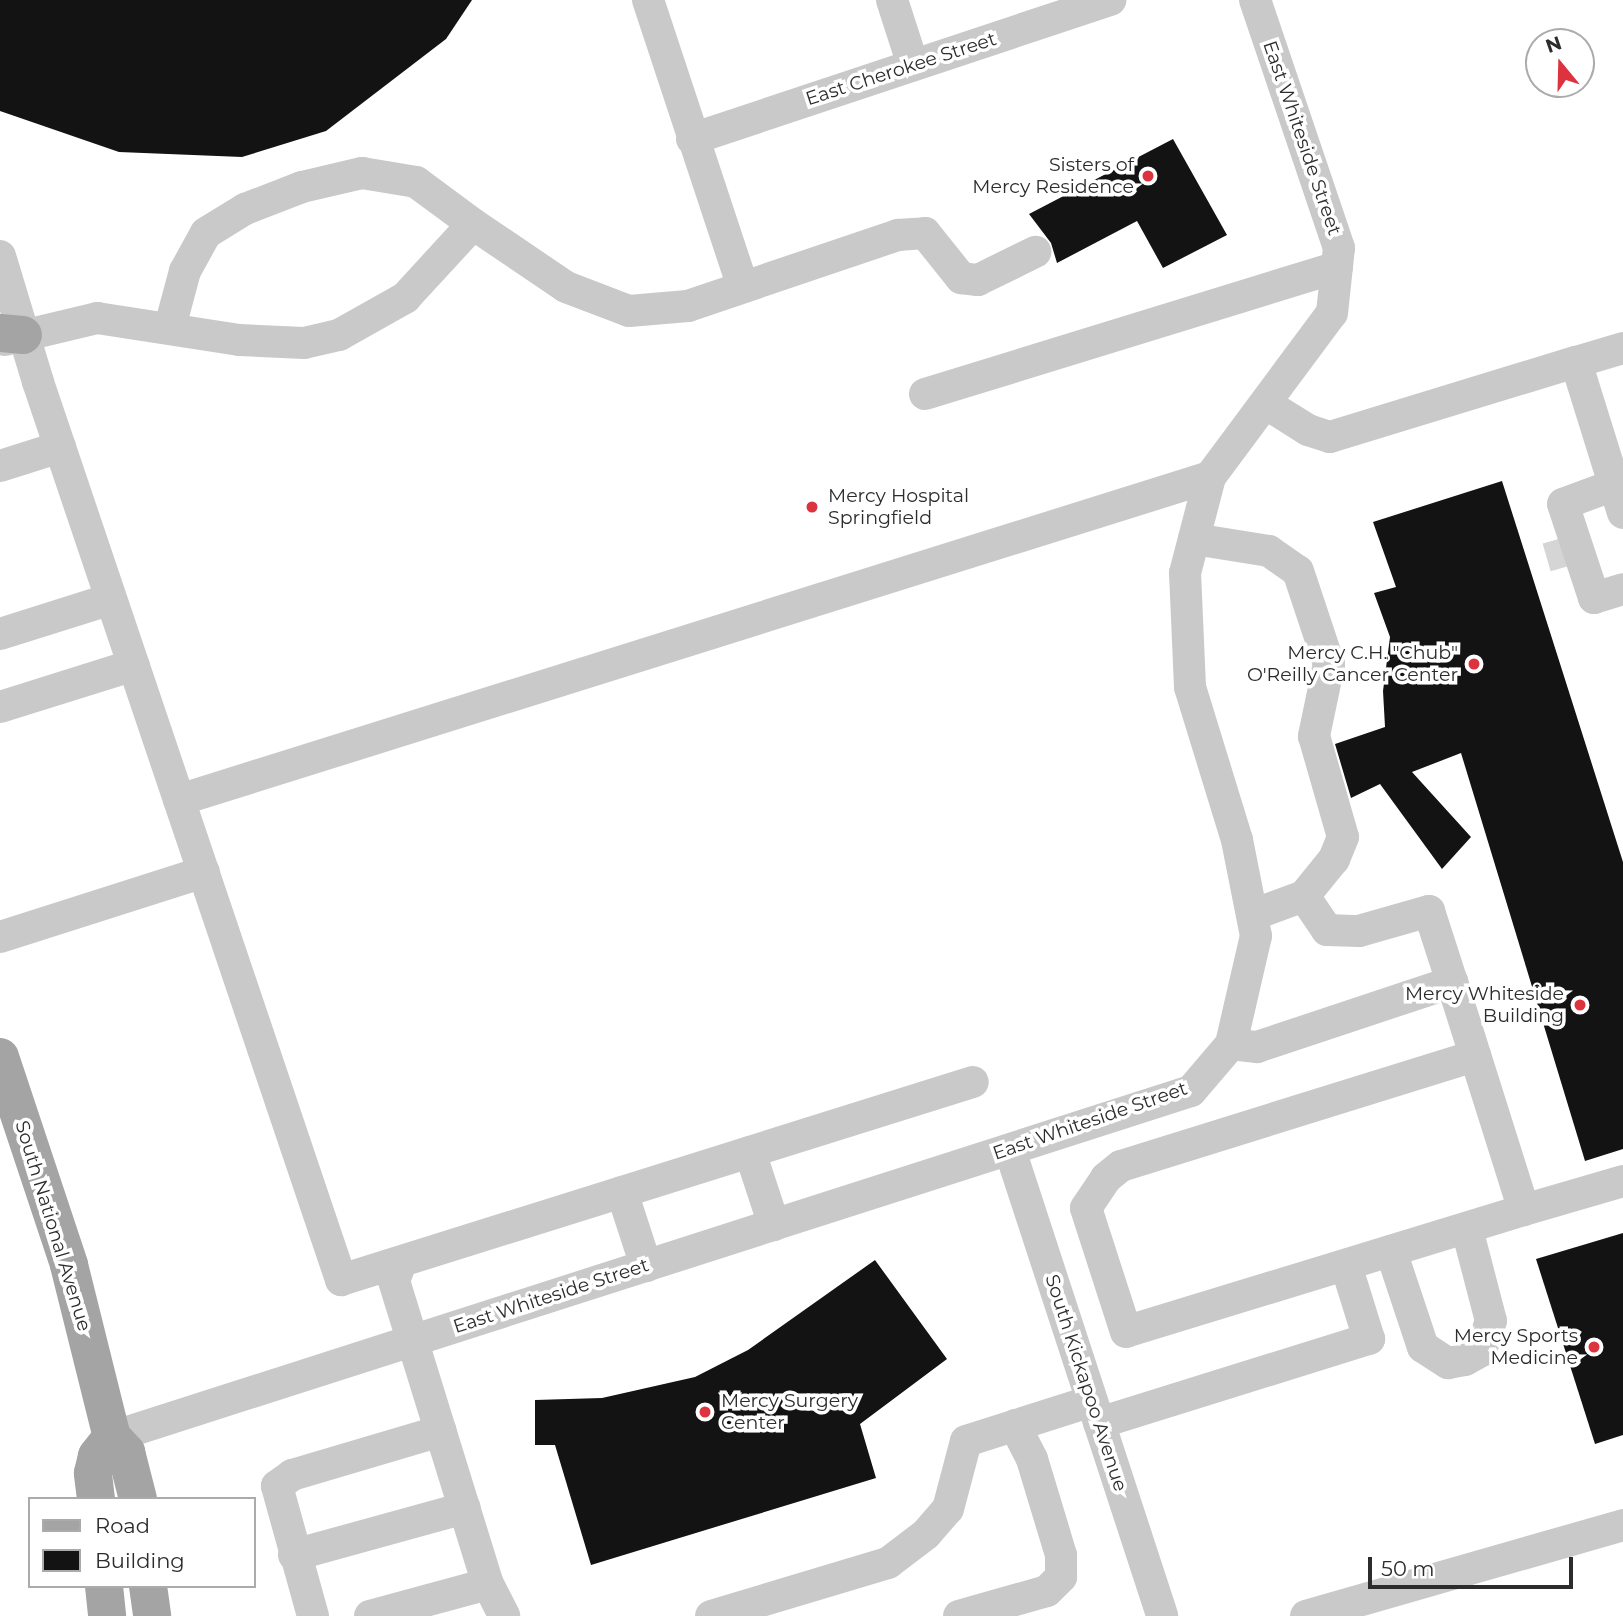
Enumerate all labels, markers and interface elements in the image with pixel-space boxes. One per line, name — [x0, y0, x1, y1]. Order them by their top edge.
street label: East Cherokee Street — [803, 27, 999, 111]
north arrow — [1525, 28, 1595, 98]
text: N — [1543, 31, 1565, 58]
street label: East Whiteside Street — [1258, 38, 1346, 238]
place label: Sisters of Mercy Residence — [972, 154, 1134, 198]
marker: Sisters of Mercy Residence — [1140, 168, 1156, 184]
place label: Mercy Hospital Springfield — [828, 485, 969, 529]
marker: Mercy Hospital Springfield — [802, 497, 822, 517]
place label: Mercy C.H. "Chub" O'Reilly Cancer Center — [1247, 642, 1458, 686]
marker: Mercy C.H. "Chub" O'Reilly Cancer Center — [1464, 654, 1484, 674]
place label: Mercy Whiteside Building — [1405, 983, 1564, 1027]
marker: Mercy Whiteside Building — [1570, 995, 1590, 1015]
street label: East Whiteside Street — [990, 1077, 1190, 1165]
street label: South National Avenue — [10, 1118, 96, 1334]
street label: East Whiteside Street — [450, 1254, 652, 1338]
street label: South Kickapoo Avenue — [1040, 1272, 1132, 1494]
place label: Mercy Sports Medicine — [1454, 1325, 1578, 1369]
marker: Mercy Sports Medicine — [1584, 1337, 1604, 1357]
place label: Mercy Surgery Center — [721, 1390, 858, 1434]
marker: Mercy Surgery Center — [695, 1402, 715, 1422]
legend — [28, 1497, 256, 1588]
text: Road — [95, 1513, 150, 1538]
scale bar — [1371, 1542, 1576, 1586]
text: Building — [95, 1548, 185, 1573]
text: 50 m — [1381, 1556, 1435, 1581]

